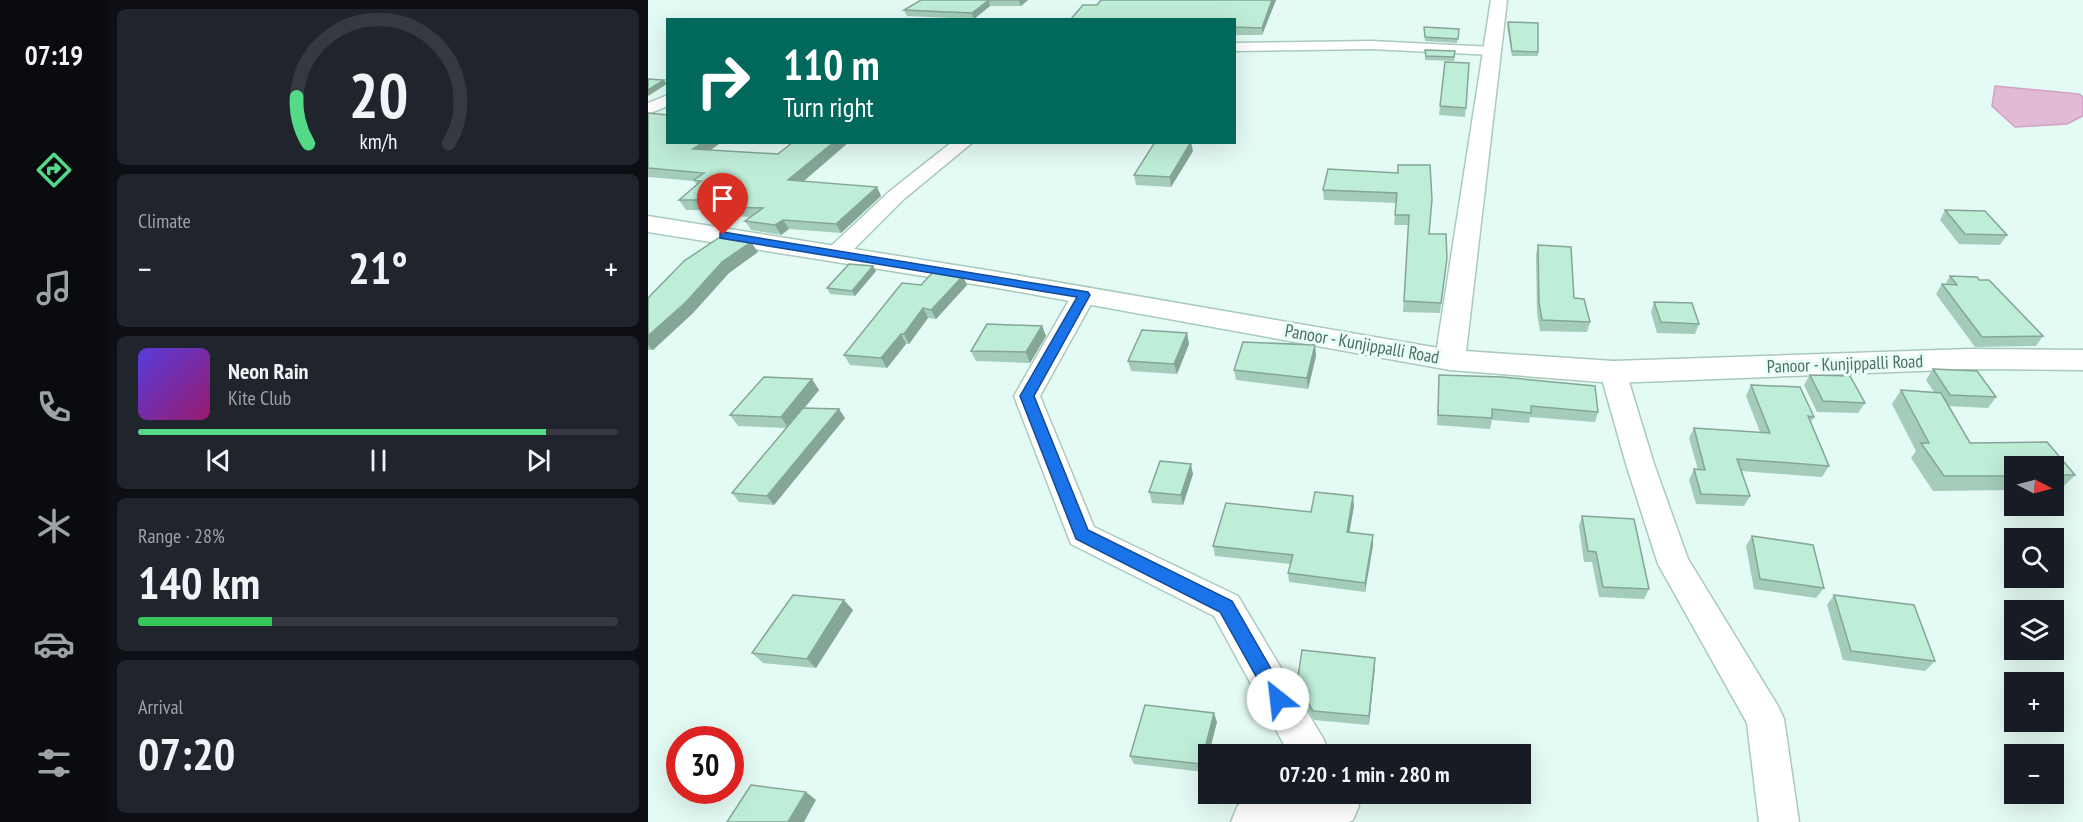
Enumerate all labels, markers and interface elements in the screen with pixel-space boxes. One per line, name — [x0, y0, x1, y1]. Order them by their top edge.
text: 110 m — [783, 37, 880, 92]
text: 07:19 — [25, 38, 83, 72]
icon: right — [684, 42, 762, 120]
text: 20 — [348, 54, 408, 135]
text: Turn right — [783, 90, 874, 124]
text: km/h — [359, 127, 397, 155]
icon: directions — [33, 149, 75, 191]
pin — [697, 173, 748, 235]
icon: arrive — [706, 182, 739, 215]
text: Climate — [138, 208, 191, 234]
text: 21° — [348, 238, 408, 296]
text: − — [138, 247, 152, 290]
text: + — [604, 247, 618, 290]
icon: music — [33, 267, 75, 309]
street label: Panoor - Kunjippalli Road — [1283, 319, 1441, 368]
street label: Panoor - Kunjippalli Road — [1766, 349, 1924, 378]
text: Neon Rain — [228, 357, 308, 385]
text: Kite Club — [228, 385, 291, 411]
icon: phone — [33, 386, 75, 428]
icon: previous — [202, 444, 235, 477]
icon: pause — [362, 444, 395, 477]
icon: next — [522, 444, 555, 477]
north arrow — [2004, 456, 2064, 516]
map controls — [2004, 456, 2064, 804]
icon: climate — [33, 505, 75, 547]
text: Range · 28% — [138, 523, 225, 549]
button: search — [2004, 528, 2064, 588]
text: 140 km — [138, 553, 260, 611]
button: layers — [2004, 600, 2064, 660]
icon: car — [33, 623, 75, 665]
position arrow — [1246, 667, 1310, 731]
button: + — [2004, 672, 2064, 732]
text: Arrival — [138, 694, 183, 720]
text: 07:20 — [138, 724, 235, 782]
speed limit sign: 30 — [666, 726, 744, 804]
icon: filters — [33, 742, 75, 784]
button: − — [2004, 744, 2064, 804]
text: 07:20 · 1 min · 280 m — [1279, 760, 1450, 788]

